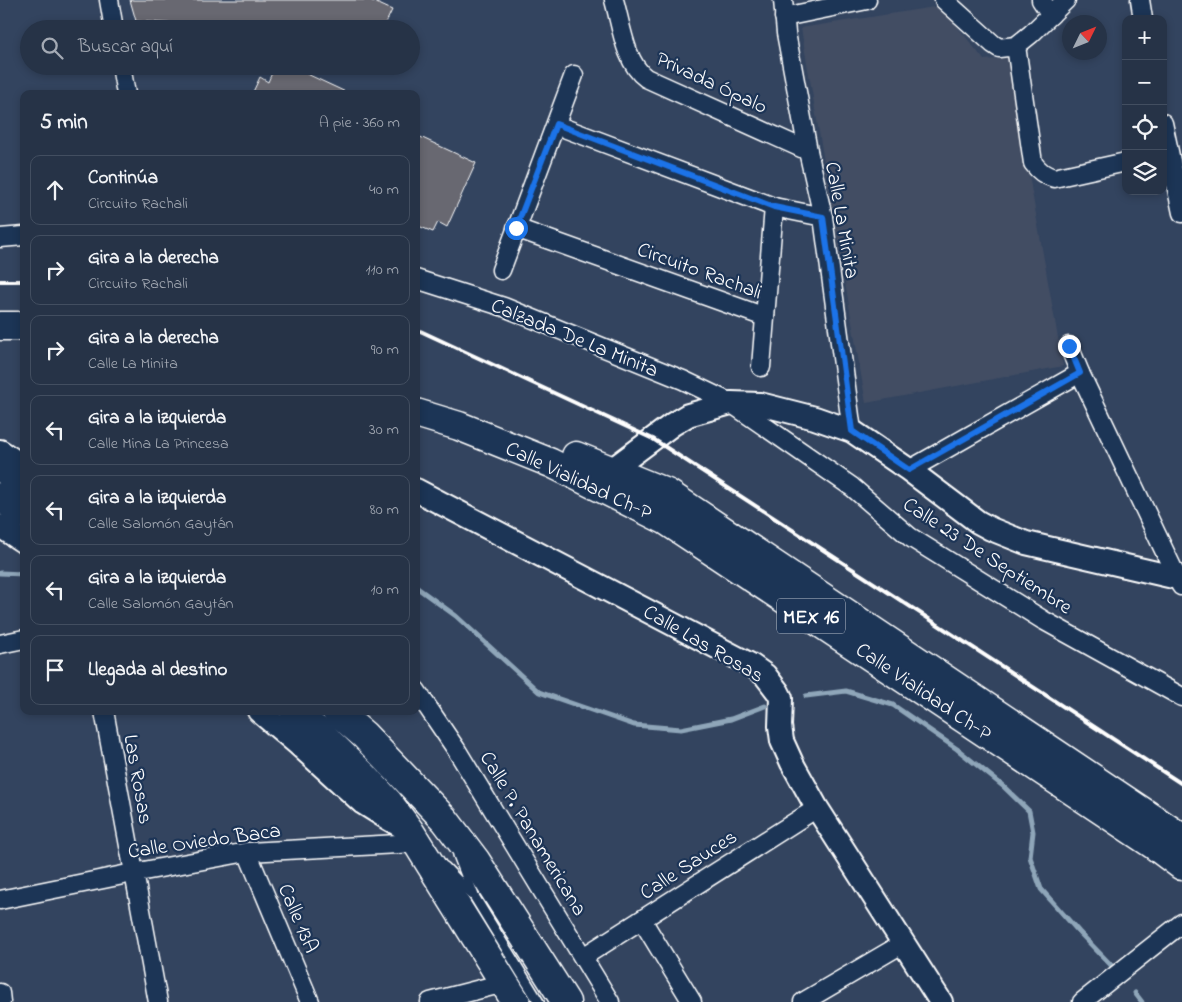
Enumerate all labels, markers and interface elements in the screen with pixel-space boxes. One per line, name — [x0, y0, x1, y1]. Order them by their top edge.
north arrow — [1062, 15, 1107, 60]
map controls — [1122, 15, 1167, 195]
button: + — [1122, 15, 1167, 60]
search box — [20, 20, 420, 75]
icon: search — [38, 34, 66, 62]
text: Buscar aquí — [78, 34, 173, 61]
street label: Privada Ópalo — [650, 45, 772, 123]
button: − — [1122, 60, 1167, 105]
button: locate — [1122, 105, 1167, 150]
text: 5 min — [40, 108, 88, 138]
text: A pie · 360 m — [319, 111, 400, 135]
button: layers — [1122, 150, 1167, 195]
street label: Calle La Minita — [816, 160, 866, 281]
text: Continúa — [88, 165, 158, 192]
icon: ahead — [41, 176, 69, 204]
text: 40 m — [369, 178, 399, 202]
text: Circuito Rachali — [88, 192, 188, 216]
route start — [505, 217, 528, 240]
street label: Circuito Rachali — [633, 235, 766, 308]
text: Gira a la derecha — [88, 245, 219, 272]
icon: right — [41, 256, 69, 284]
text: 110 m — [365, 258, 399, 282]
text: Circuito Rachali — [88, 272, 188, 296]
street label: Calzada De La Minita — [486, 292, 663, 386]
text: Gira a la derecha — [88, 325, 219, 352]
route end — [1058, 335, 1081, 358]
icon: right — [41, 336, 69, 364]
text: 90 m — [371, 338, 399, 362]
text: Calle La Minita — [88, 352, 178, 376]
text: Gira a la izquierda — [88, 405, 226, 432]
icon: left — [41, 416, 69, 444]
text: 30 m — [369, 418, 399, 442]
text: Calle Mina La Princesa — [88, 432, 229, 456]
street label: Calle Vialidad Ch-P — [500, 435, 656, 529]
text: Gira a la izquierda — [88, 485, 226, 512]
street label: Calle 23 De Septiembre — [896, 490, 1078, 623]
icon: left — [41, 496, 69, 524]
text: 80 m — [370, 498, 399, 522]
text: Calle Salomón Gaytán — [88, 512, 233, 536]
text: Gira a la izquierda — [88, 565, 226, 592]
icon: left — [41, 576, 69, 604]
text: 10 m — [371, 578, 399, 602]
text: Calle Salomón Gaytán — [88, 592, 233, 616]
street label: Calle Las Rosas — [637, 598, 769, 691]
road number: MEX 16 — [777, 598, 845, 634]
street label: Calle Vialidad Ch-P — [849, 636, 997, 749]
icon: arrive — [41, 656, 69, 684]
text: Llegada al destino — [88, 657, 227, 684]
street label: Las Rosas — [114, 732, 160, 826]
street label: Calle P. Panamericana — [471, 746, 593, 922]
street label: Calle Oviedo Baca — [126, 816, 283, 868]
street label: Calle Sauces — [634, 823, 744, 908]
street label: Calle 13A — [269, 879, 325, 958]

